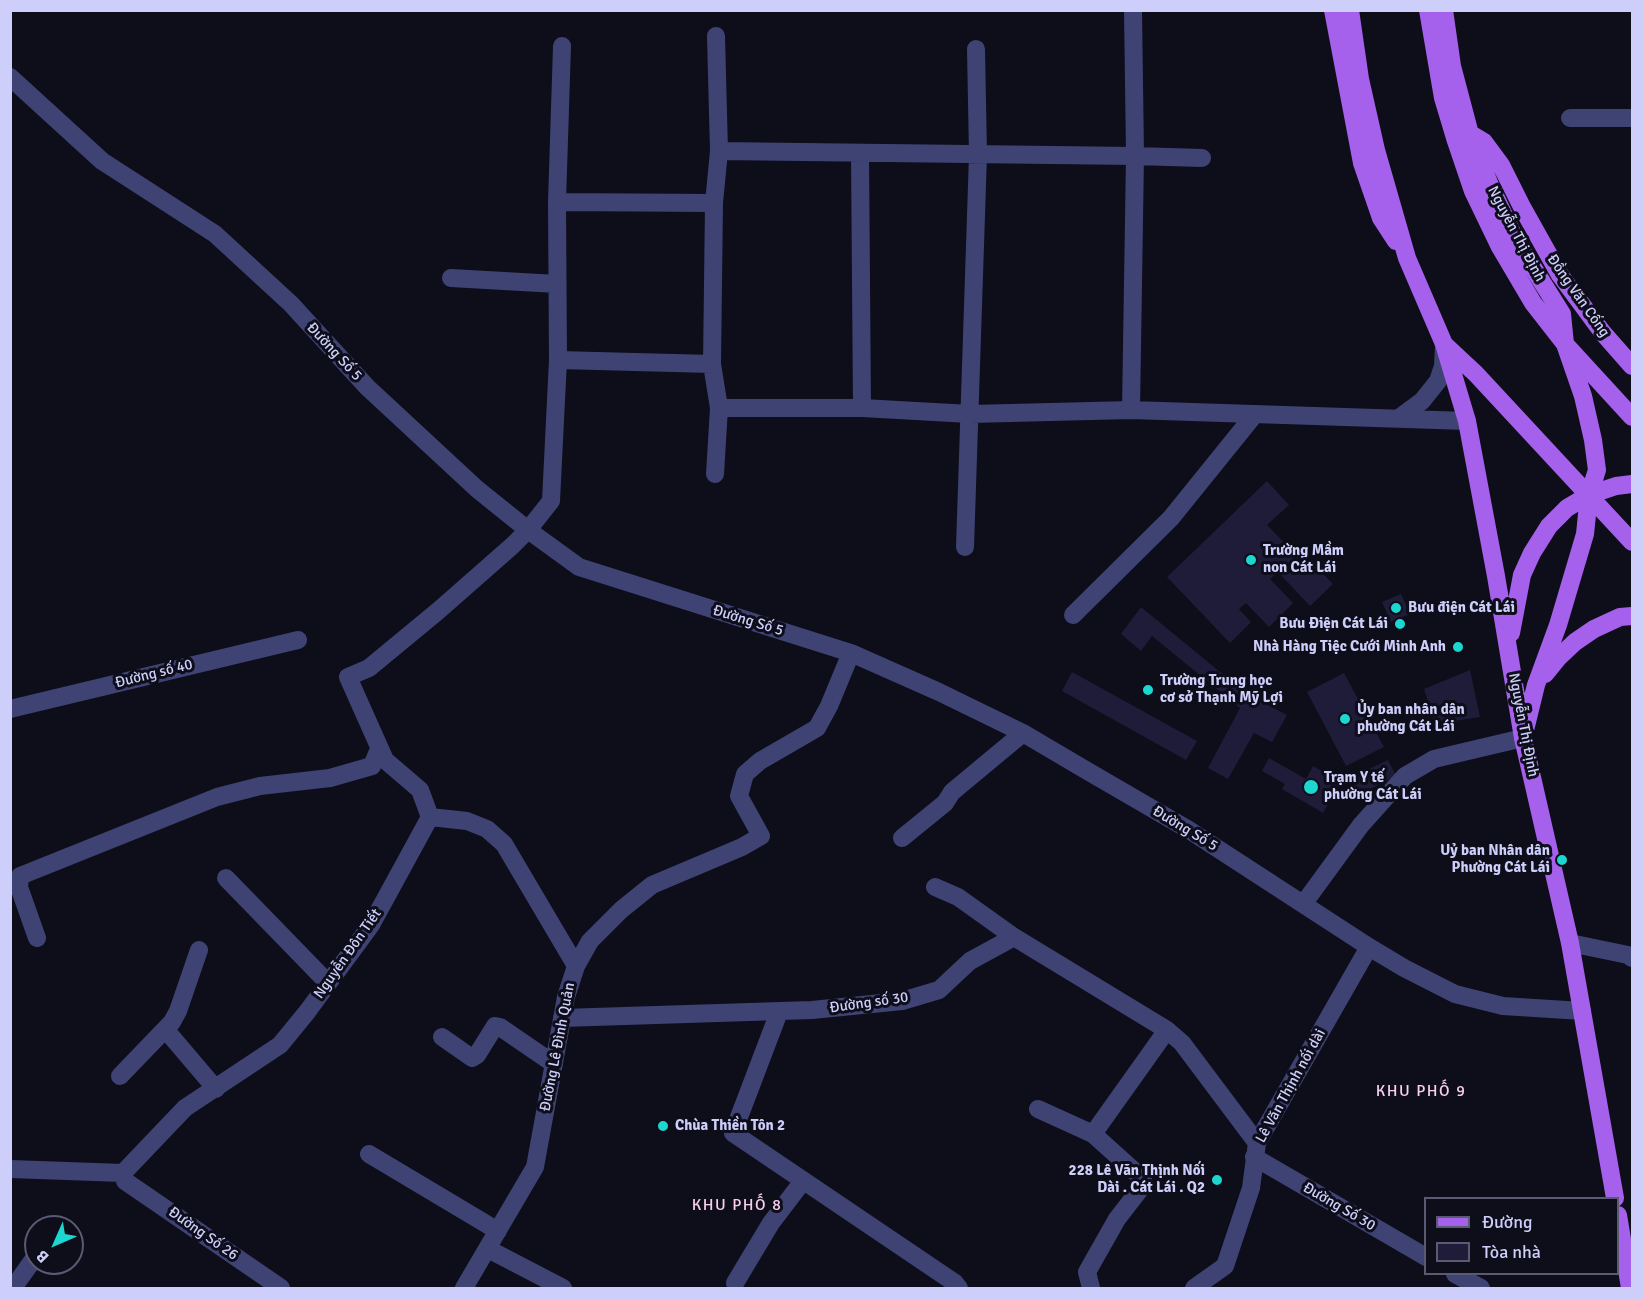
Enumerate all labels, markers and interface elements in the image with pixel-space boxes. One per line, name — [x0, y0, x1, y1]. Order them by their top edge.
street label: Nguyễn Thị Định — [1483, 183, 1549, 285]
street label: Đồng Văn Cống — [1543, 251, 1613, 341]
street label: Đường Số 5 — [303, 319, 365, 385]
place label: Trường Mầm non Cát Lái — [1263, 542, 1344, 577]
marker: Trường Mầm non Cát Lái — [1244, 553, 1258, 567]
place label: Bưu điện Cát Lái — [1408, 599, 1515, 617]
marker: Bưu điện Cát Lái — [1389, 601, 1403, 615]
street label: Đường Số 5 — [710, 602, 786, 640]
place label: Bưu Điện Cát Lái — [1279, 615, 1388, 633]
marker: Bưu Điện Cát Lái — [1393, 617, 1407, 631]
place label: Nhà Hàng Tiệc Cưới Minh Anh — [1253, 638, 1446, 656]
marker: Nhà Hàng Tiệc Cưới Minh Anh — [1451, 640, 1465, 654]
street label: Đường số 40 — [113, 656, 195, 692]
place label: Trường Trung học cơ sở Thạnh Mỹ Lợi — [1160, 672, 1283, 707]
street label: Nguyễn Thị Định — [1504, 672, 1542, 778]
marker: Trường Trung học cơ sở Thạnh Mỹ Lợi — [1141, 683, 1155, 697]
place label: Ủy ban nhân dân phường Cát Lái — [1357, 701, 1465, 736]
marker: Ủy ban nhân dân phường Cát Lái — [1338, 712, 1352, 726]
place label: Trạm Y tế phường Cát Lái — [1324, 769, 1422, 804]
marker: Trạm Y tế phường Cát Lái — [1302, 778, 1320, 796]
street label: Đường Số 5 — [1149, 802, 1221, 856]
place label: Uỷ ban Nhân dân Phường Cát Lái — [1440, 842, 1550, 877]
marker: Uỷ ban Nhân dân Phường Cát Lái — [1555, 853, 1569, 867]
street label: Nguyễn Đôn Tiết — [310, 906, 386, 1002]
street label: Đường Lê Đình Quản — [537, 981, 579, 1113]
street label: Đường số 30 — [828, 989, 910, 1017]
street label: Lê Văn Thịnh nối dài — [1252, 1026, 1330, 1146]
district label: KHU PHỐ 9 — [1376, 1082, 1466, 1102]
place label: Chùa Thiền Tôn 2 — [675, 1117, 785, 1135]
marker: Chùa Thiền Tôn 2 — [656, 1119, 670, 1133]
place label: 228 Lê Văn Thịnh Nối Dài . Cát Lái . Q2 — [1069, 1162, 1205, 1197]
marker: 228 Lê Văn Thịnh Nối Dài . Cát Lái . Q2 — [1210, 1173, 1224, 1187]
street label: Đường Số 30 — [1299, 1179, 1379, 1235]
district label: KHU PHỐ 8 — [692, 1196, 782, 1216]
legend — [1424, 1197, 1619, 1275]
street label: Đường Số 26 — [165, 1203, 241, 1265]
text: Đường — [1482, 1211, 1533, 1233]
north arrow — [24, 1215, 84, 1275]
text: Tòa nhà — [1482, 1241, 1541, 1263]
text: B — [32, 1246, 53, 1267]

